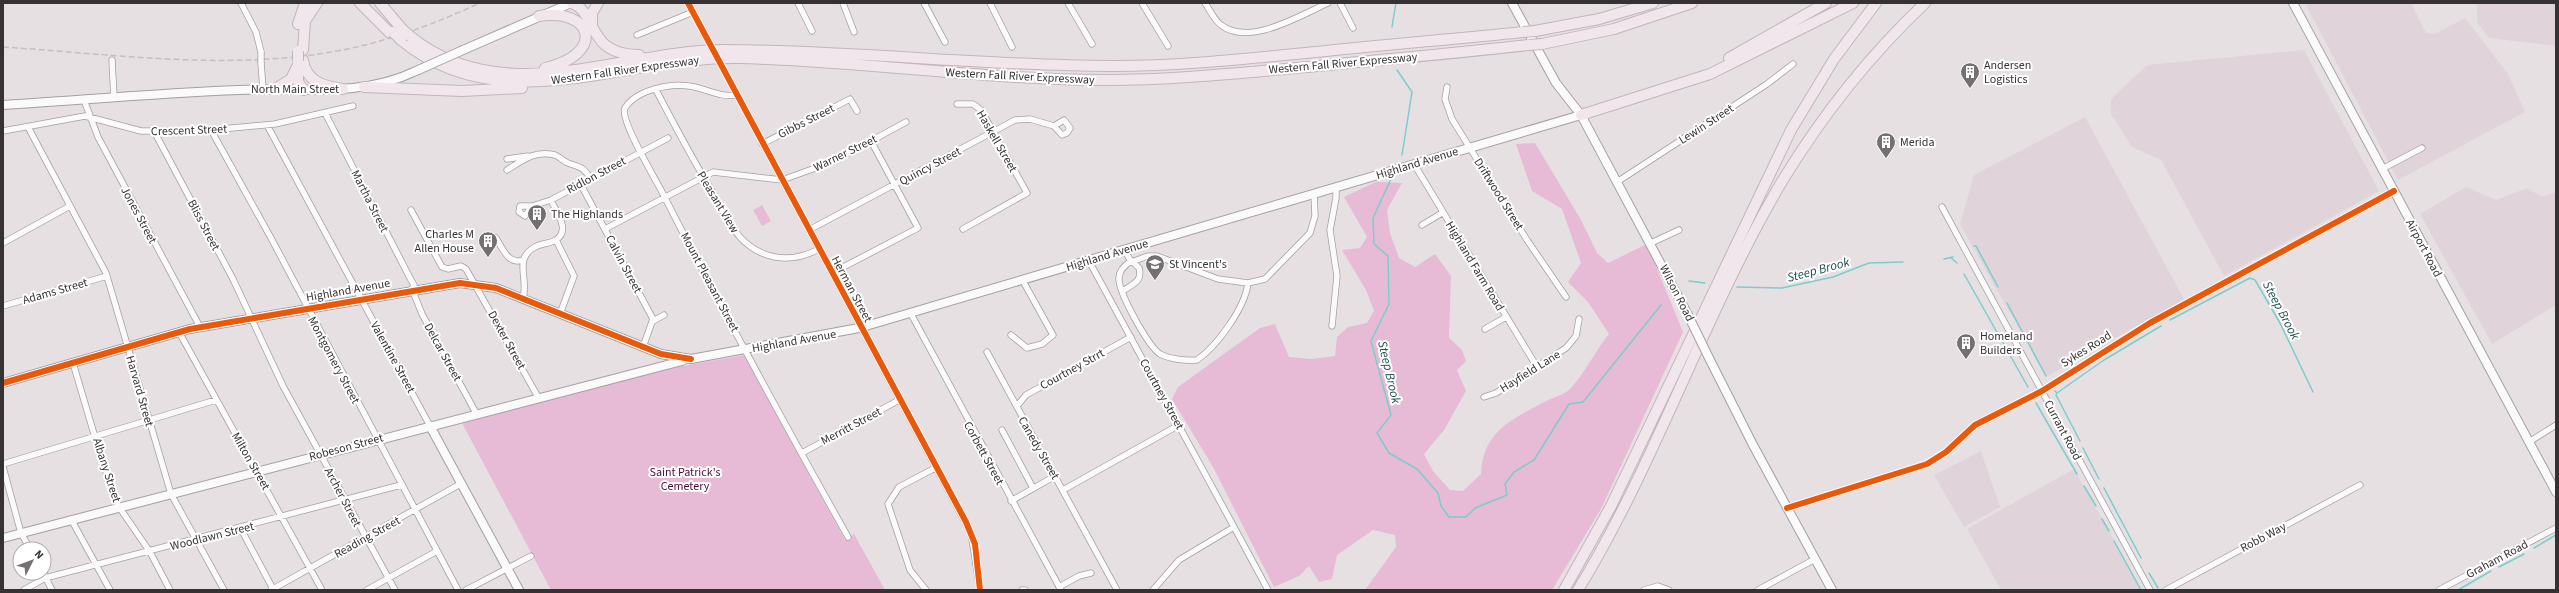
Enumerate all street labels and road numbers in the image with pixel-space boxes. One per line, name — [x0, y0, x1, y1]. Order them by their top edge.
street label: Western Fall River Expressway — [1268, 48, 1419, 78]
street label: Western Fall River Expressway — [550, 52, 701, 89]
street label: Western Fall River Expressway — [945, 64, 1095, 89]
street label: North Main Street — [251, 81, 339, 98]
street label: Gibbs Street — [775, 100, 837, 143]
street label: Lewin Street — [1676, 100, 1737, 149]
street label: Haskell Street — [972, 107, 1021, 175]
street label: Crescent Street — [151, 121, 227, 140]
street label: Warner Street — [811, 131, 880, 176]
street label: Quincy Street — [896, 143, 964, 190]
street label: Highland Avenue — [1374, 143, 1460, 184]
street label: Ridlon Street — [564, 153, 629, 198]
street label: Driftwood Street — [1470, 155, 1528, 234]
street label: Martha Street — [347, 167, 393, 235]
street label: Pleasant View — [692, 168, 743, 237]
street label: Jones Street — [116, 184, 161, 247]
street label: Bliss Street — [183, 197, 224, 254]
street label: Airport Road — [2401, 216, 2446, 280]
street label: Highland Farm Road — [1441, 218, 1508, 314]
street label: Mount Pleasant Street — [676, 229, 743, 335]
street label: Calvin Street — [601, 232, 646, 296]
street label: Highland Avenue — [1064, 235, 1150, 276]
street label: Herman Street — [827, 253, 876, 325]
street label: Wilson Road — [1655, 262, 1698, 325]
street label: Adams Street — [21, 274, 90, 309]
street label: Highland Avenue — [305, 275, 391, 306]
street label: Dexter Street — [483, 308, 530, 373]
street label: Montgomery Street — [303, 314, 364, 407]
street label: Valentine Street — [366, 318, 419, 396]
street label: Delcar Street — [420, 320, 466, 385]
street label: Highland Avenue — [751, 326, 837, 357]
street label: Sykes Road — [2058, 327, 2115, 372]
street label: Courtney Strrt — [1037, 345, 1108, 394]
street label: Hayfield Lane — [1497, 346, 1564, 397]
street label: Harvard Street — [121, 354, 158, 429]
street label: Courtney Street — [1135, 356, 1188, 433]
street label: Currant Road — [2040, 397, 2086, 463]
street label: Merritt Street — [818, 403, 884, 450]
street label: Canedy Street — [1014, 414, 1063, 483]
street label: Corbett Street — [959, 418, 1008, 488]
street label: Milton Street — [227, 429, 274, 493]
street label: Robeson Street — [307, 429, 385, 466]
street label: Albany Street — [88, 436, 125, 505]
street label: Archer Street — [320, 464, 365, 530]
street label: Reading Street — [331, 512, 403, 563]
street label: Woodlawn Street — [168, 518, 256, 555]
street label: Robb Way — [2237, 518, 2290, 557]
street label: Graham Road — [2463, 536, 2531, 583]

